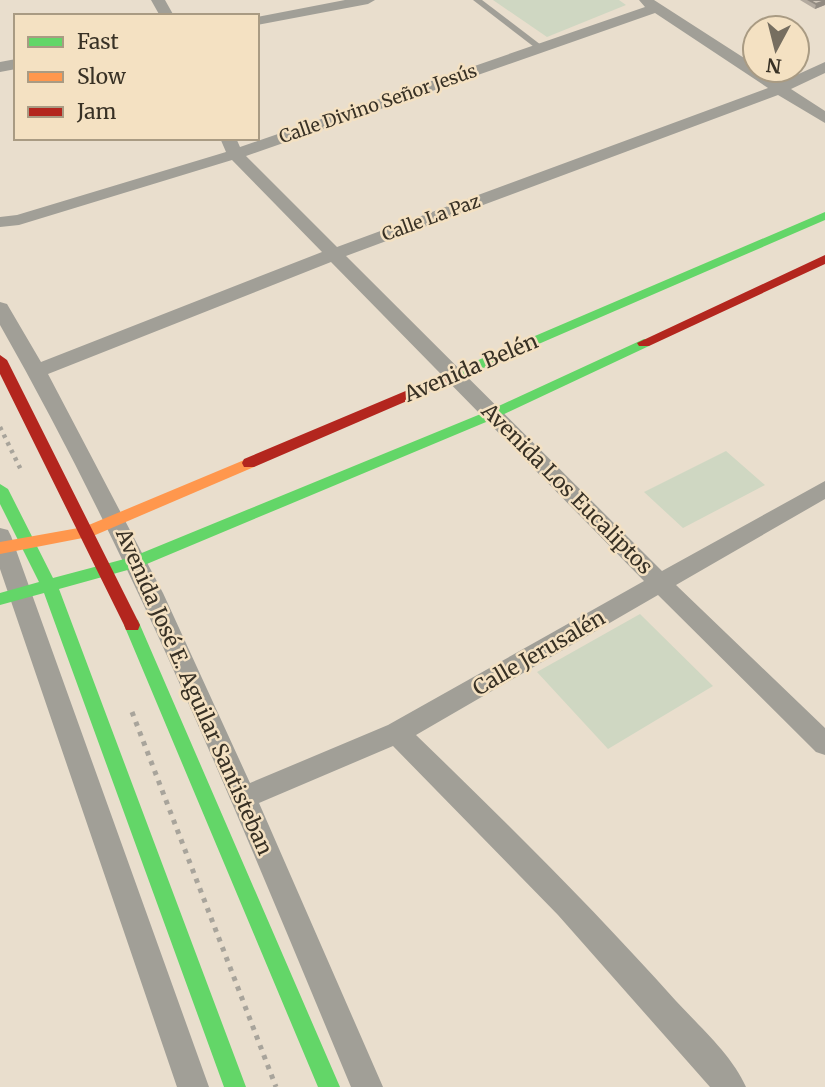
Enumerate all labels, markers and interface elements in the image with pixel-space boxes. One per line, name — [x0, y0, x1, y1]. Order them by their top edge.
legend — [14, 14, 259, 140]
north arrow — [741, 14, 811, 84]
text: Fast — [77, 28, 119, 55]
text: N — [765, 53, 783, 79]
street label: Calle Divino Señor Jesús — [276, 59, 480, 148]
text: Slow — [77, 63, 126, 90]
text: Jam — [76, 98, 116, 125]
street label: Calle La Paz — [379, 189, 483, 246]
street label: Avenida Belén — [399, 327, 542, 408]
street label: Avenida Los Eucaliptos — [475, 397, 659, 580]
street label: Avenida José E. Aguilar Santisteban — [110, 523, 279, 859]
street label: Calle Jerusalén — [468, 604, 610, 701]

